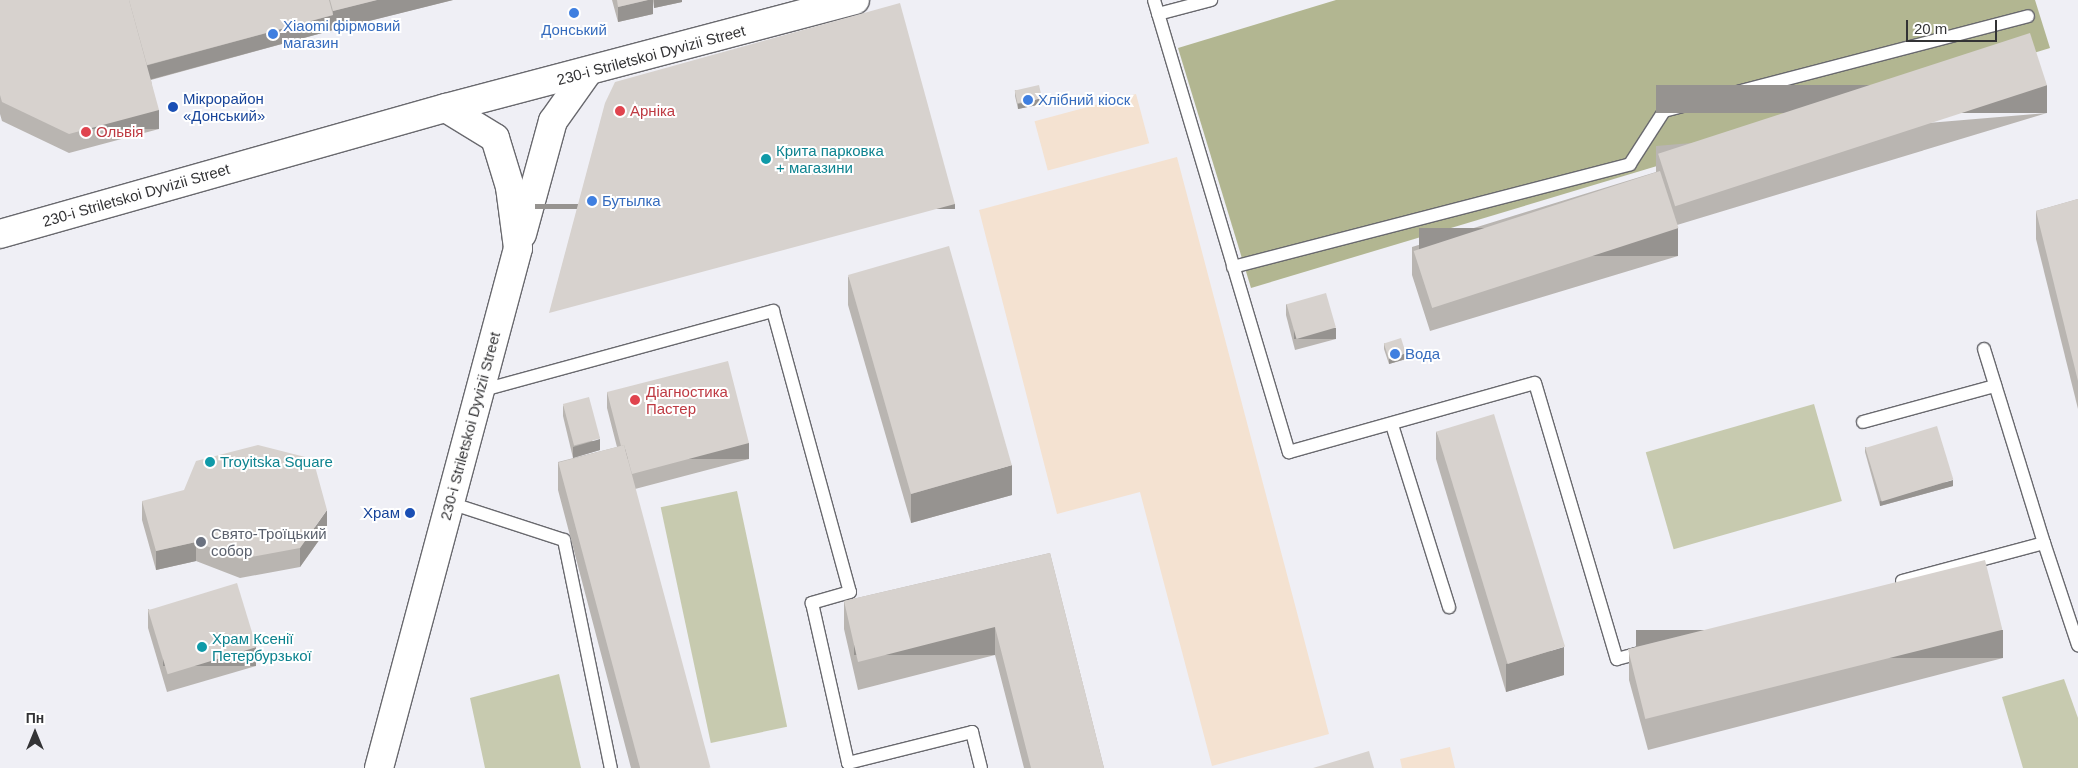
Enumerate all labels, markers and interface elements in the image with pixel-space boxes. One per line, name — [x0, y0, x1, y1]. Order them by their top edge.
marker: Донський — [568, 7, 580, 19]
scale bar — [1908, 10, 1999, 42]
place label: Xiaomi фірмовий магазин — [283, 16, 400, 51]
text: 20 m — [1914, 20, 1947, 37]
place label: Донський — [541, 21, 607, 39]
street label: 230-i Striletskoi Dyvizii Street — [555, 21, 747, 89]
marker: Xiaomi фірмовий магазин — [267, 28, 279, 40]
place label: Мікрорайон «Донський» — [183, 89, 265, 124]
place label: Хлібний кіоск — [1038, 91, 1130, 109]
marker: Хлібний кіоск — [1022, 94, 1034, 106]
marker: Мікрорайон «Донський» — [167, 101, 179, 113]
place label: Арніка — [630, 102, 675, 120]
marker: Арніка — [614, 105, 626, 117]
place label: Ольвія — [96, 123, 143, 141]
marker: Ольвія — [80, 126, 92, 138]
place label: Крита парковка + магазини — [776, 141, 884, 176]
marker: Крита парковка + магазини — [760, 153, 772, 165]
street label: 230-i Striletskoi Dyvizii Street — [40, 160, 232, 230]
place label: Бутылка — [602, 192, 661, 210]
marker: Бутылка — [586, 195, 598, 207]
street label: 230-i Striletskoi Dyvizii Street — [436, 330, 504, 522]
place label: Вода — [1405, 345, 1440, 363]
marker: Вода — [1389, 348, 1401, 360]
place label: Діагностика Пастер — [646, 382, 728, 417]
marker: Діагностика Пастер — [628, 393, 642, 407]
place label: Troyitska Square — [220, 453, 333, 471]
marker: Troyitska Square — [204, 456, 216, 468]
place label: Храм — [363, 504, 400, 522]
marker: Храм — [404, 507, 416, 519]
place label: Свято-Троїцький собор — [211, 524, 327, 559]
marker: Свято-Троїцький собор — [195, 536, 207, 548]
place label: Храм Ксенії Петербурзької — [212, 629, 312, 664]
marker: Храм Ксенії Петербурзької — [196, 641, 208, 653]
north arrow — [10, 708, 60, 758]
text: Пн — [26, 710, 44, 726]

